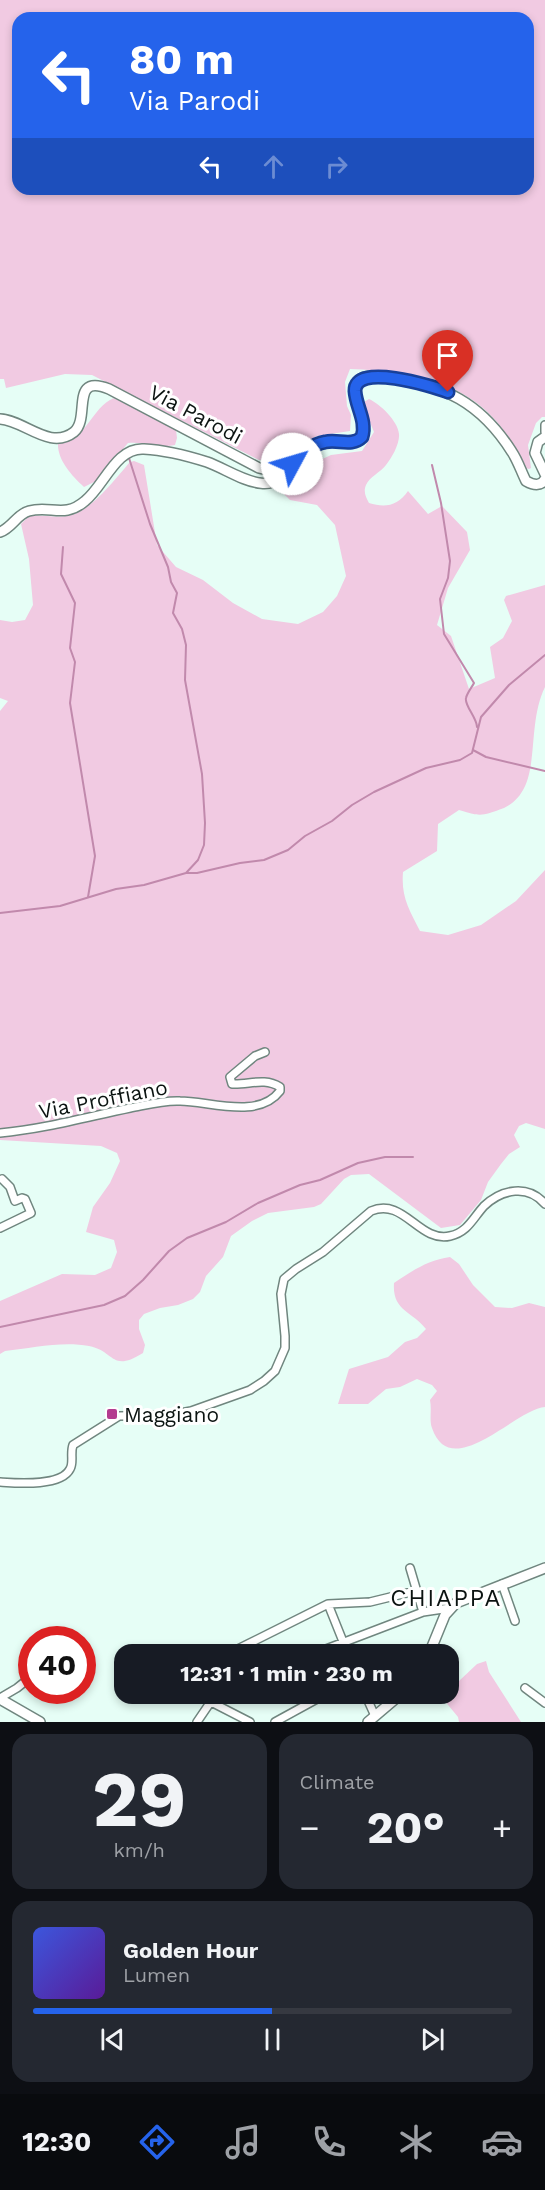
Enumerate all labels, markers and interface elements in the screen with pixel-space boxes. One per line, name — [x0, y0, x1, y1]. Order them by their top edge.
text: 80 m — [129, 35, 234, 84]
icon: left — [30, 36, 108, 114]
text: Via Parodi — [129, 85, 260, 117]
icon: left — [194, 150, 227, 183]
icon: ahead — [257, 150, 290, 183]
icon: right — [320, 150, 353, 183]
pin — [422, 330, 473, 392]
icon: arrive — [431, 339, 464, 372]
street label: Via Parodi — [145, 379, 247, 449]
position arrow — [260, 432, 324, 496]
street label: Via Proffiano — [36, 1074, 170, 1124]
place label: Maggiano — [124, 1402, 219, 1427]
marker: Maggiano — [105, 1407, 119, 1421]
district label: CHIAPPA — [390, 1584, 502, 1612]
speed limit sign: 40 — [18, 1626, 96, 1704]
text: 12:31 · 1 min · 230 m — [180, 1661, 393, 1686]
text: 29 — [92, 1753, 187, 1845]
text: Climate — [300, 1770, 375, 1794]
text: 20° — [367, 1801, 445, 1854]
text: − — [300, 1808, 319, 1847]
text: + — [492, 1808, 512, 1847]
text: km/h — [113, 1838, 165, 1862]
text: Golden Hour — [123, 1938, 258, 1963]
text: Lumen — [123, 1963, 190, 1987]
icon: previous — [96, 2023, 129, 2056]
icon: pause — [256, 2023, 289, 2056]
icon: next — [416, 2023, 449, 2056]
icon: directions — [136, 2121, 178, 2163]
icon: music — [222, 2121, 264, 2163]
icon: phone — [308, 2121, 350, 2163]
icon: climate — [395, 2121, 437, 2163]
icon: car — [481, 2121, 523, 2163]
text: 12:30 — [22, 2126, 91, 2158]

